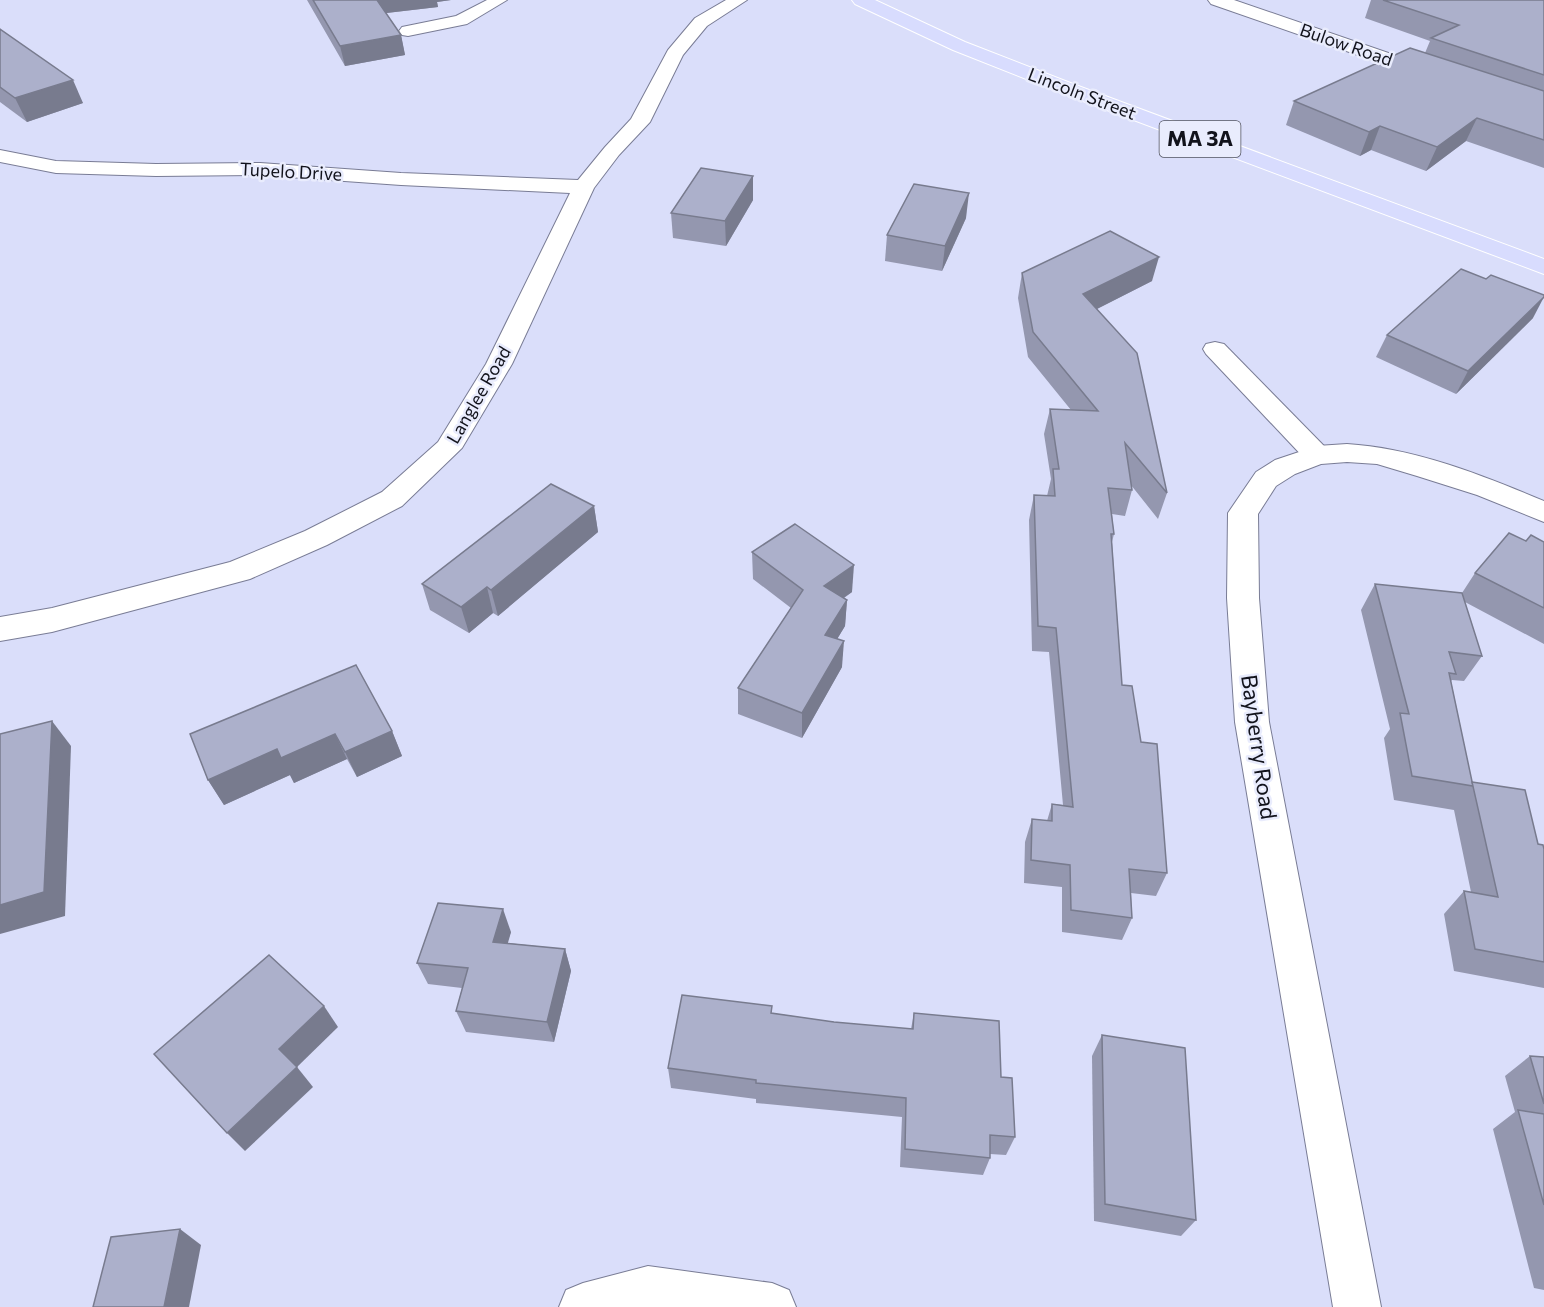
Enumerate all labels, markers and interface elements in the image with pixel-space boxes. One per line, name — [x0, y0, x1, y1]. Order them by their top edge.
street label: Bulow Road — [1297, 18, 1396, 70]
street label: Lincoln Street — [1025, 62, 1140, 124]
road number: MA 3A — [1160, 121, 1240, 157]
street label: Tupelo Drive — [239, 157, 343, 185]
street label: Langlee Road — [441, 342, 515, 447]
street label: Bayberry Road — [1236, 673, 1283, 821]

